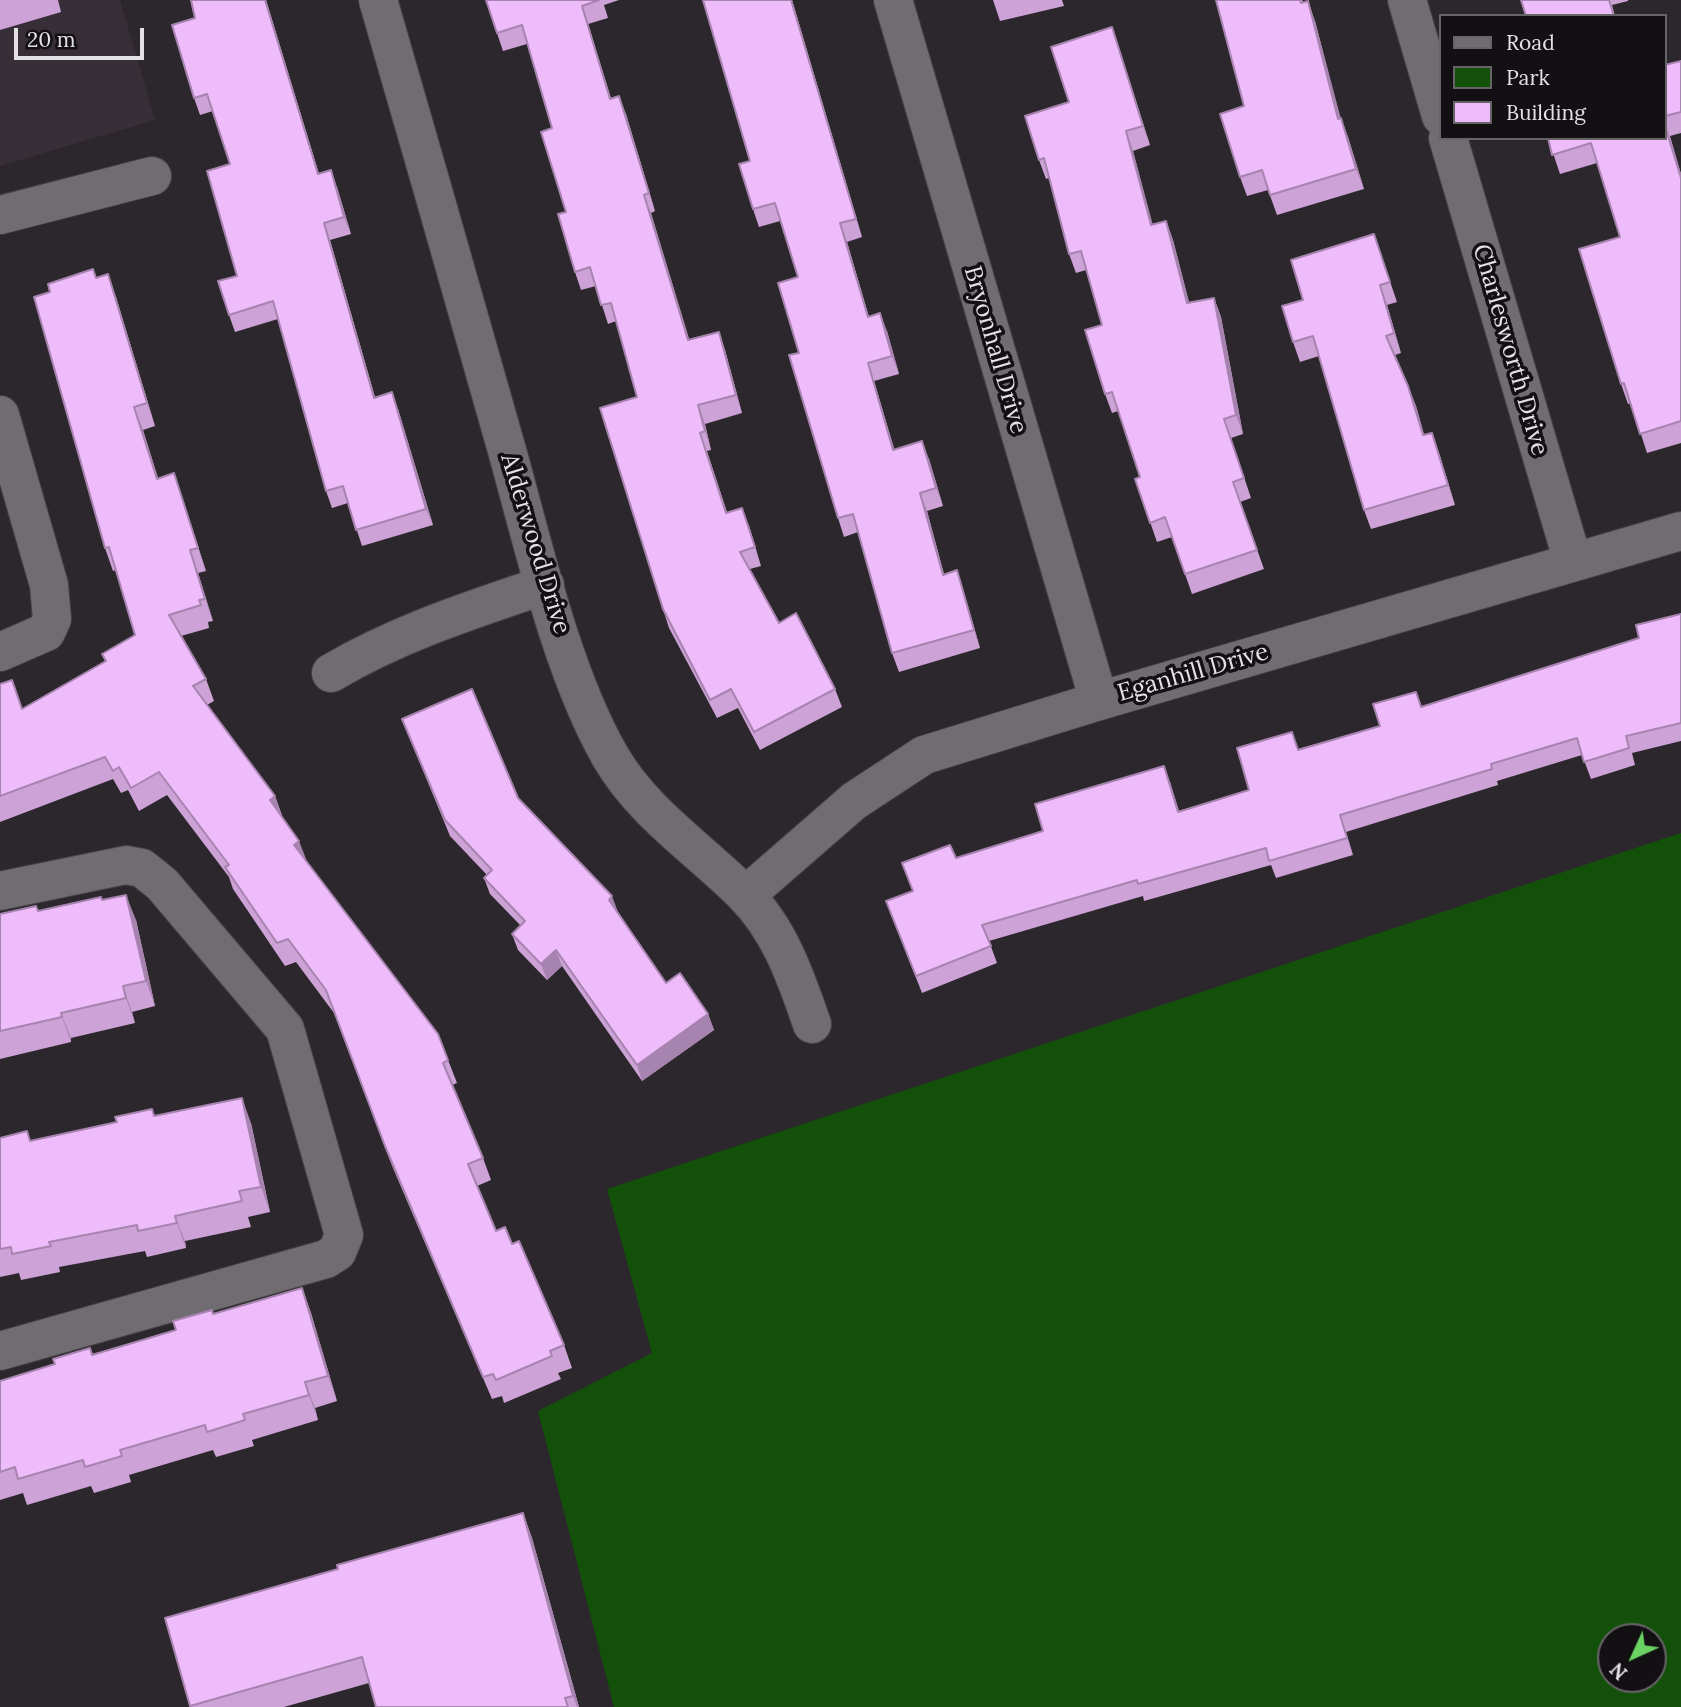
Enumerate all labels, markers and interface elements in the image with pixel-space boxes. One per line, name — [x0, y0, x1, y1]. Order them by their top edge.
scale bar — [18, 14, 147, 58]
legend — [1440, 14, 1667, 140]
text: 20 m — [27, 26, 76, 53]
text: Road — [1506, 29, 1555, 56]
text: Park — [1506, 64, 1550, 91]
text: Building — [1506, 99, 1586, 126]
street label: Charlesworth Drive — [1466, 241, 1554, 459]
street label: Bryonhall Drive — [957, 263, 1033, 437]
street label: Alderwood Drive — [494, 450, 576, 638]
street label: Eganhill Drive — [1114, 638, 1272, 708]
north arrow — [1597, 1623, 1667, 1693]
text: N — [1605, 1658, 1632, 1685]

